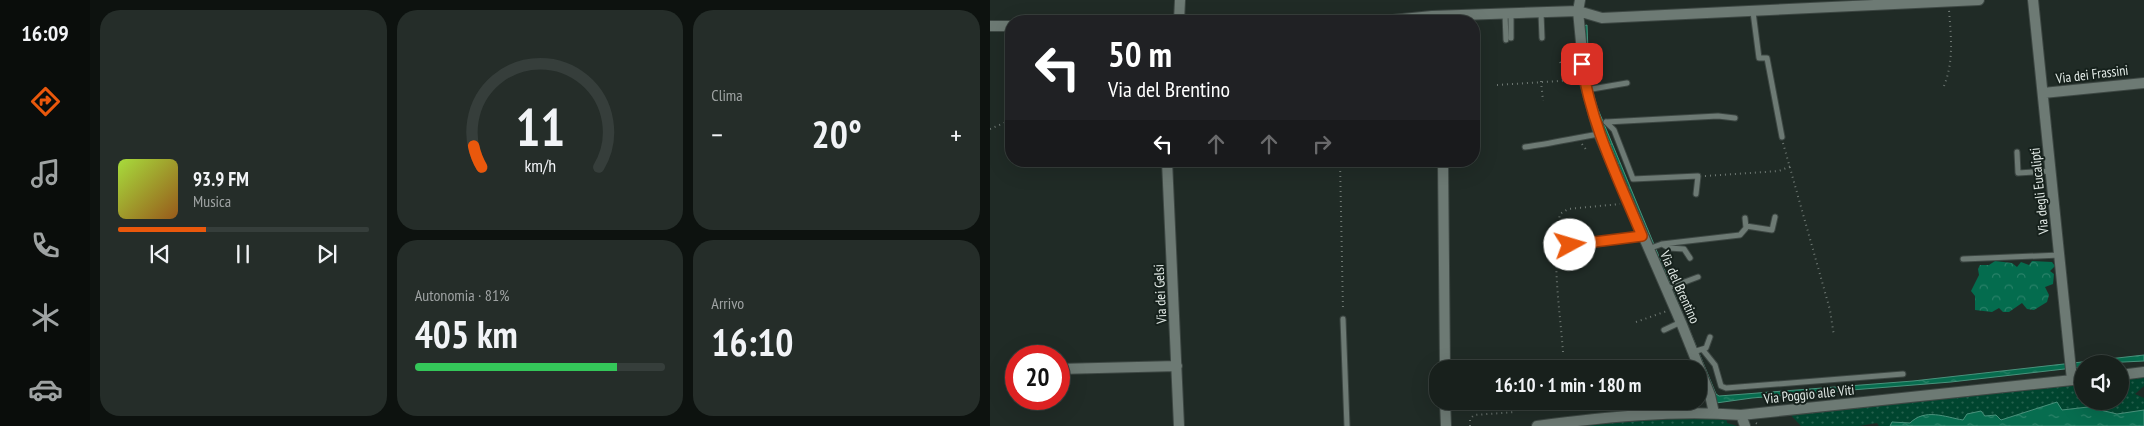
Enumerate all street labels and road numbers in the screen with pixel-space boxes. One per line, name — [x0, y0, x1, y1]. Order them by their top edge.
street label: Via dei Frassini — [2054, 61, 2129, 87]
street label: Via degli Eucalipti — [2025, 147, 2053, 236]
street label: Via del Brentino — [1656, 247, 1704, 326]
street label: Via dei Gelsi — [1149, 264, 1171, 325]
street label: Via Poggio alle Viti — [1762, 380, 1855, 408]

